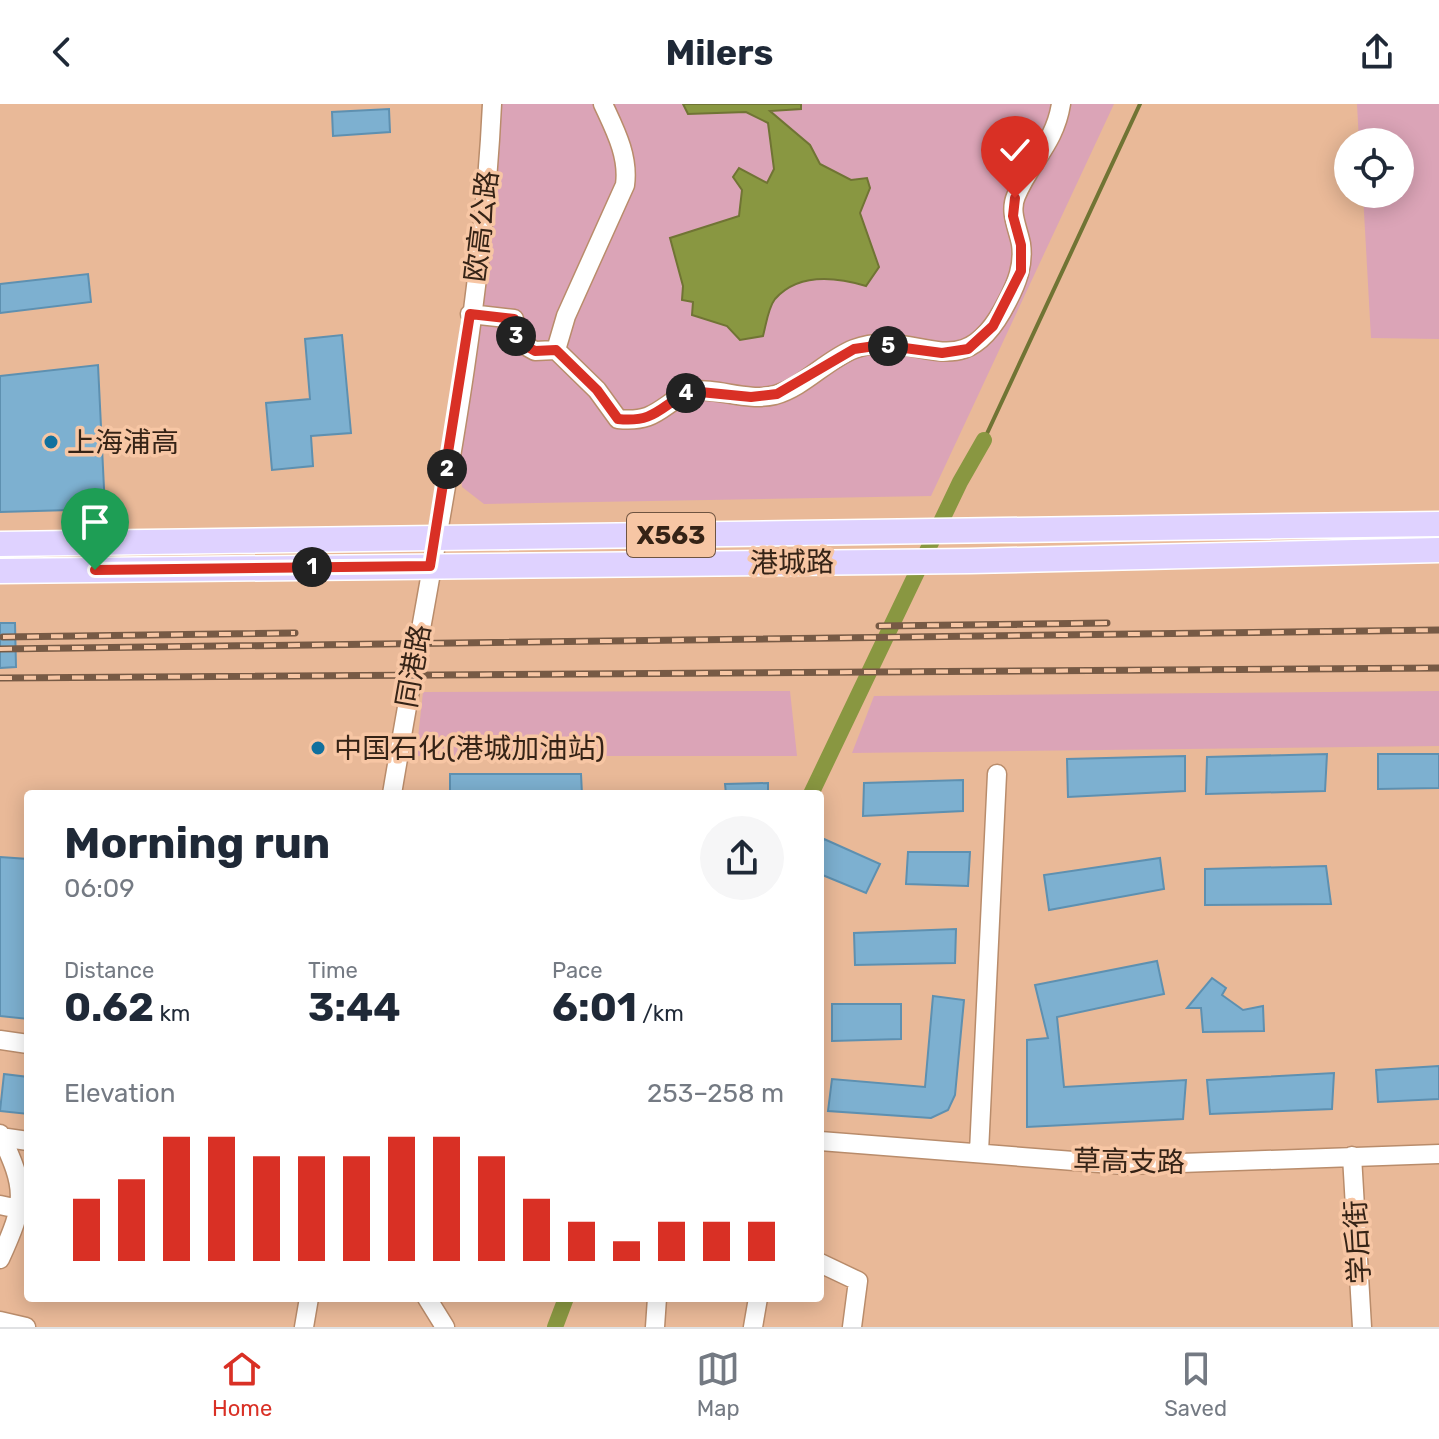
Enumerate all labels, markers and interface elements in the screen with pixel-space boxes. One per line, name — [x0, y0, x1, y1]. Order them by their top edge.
icon: back — [40, 30, 84, 74]
icon: share — [1355, 30, 1399, 74]
text: Milers — [665, 31, 774, 74]
pin — [981, 116, 1049, 198]
icon: check — [993, 128, 1037, 172]
map controls — [1334, 128, 1414, 208]
button: locate — [1334, 128, 1414, 208]
street label: 欧高公路 — [458, 168, 505, 284]
pin: 3 — [496, 316, 536, 356]
text: 3 — [509, 322, 523, 349]
pin: 5 — [868, 326, 908, 366]
text: 5 — [881, 332, 895, 359]
pin: 4 — [666, 373, 706, 413]
text: 4 — [678, 379, 694, 406]
place label: 上海浦高 — [67, 426, 179, 459]
marker: 上海浦高 — [42, 433, 60, 451]
pin: 2 — [427, 449, 467, 489]
text: 2 — [440, 455, 454, 482]
pin — [61, 488, 129, 570]
icon: arrive — [73, 500, 117, 544]
road number: X563 — [627, 513, 715, 557]
street label: 港城路 — [750, 545, 834, 580]
pin: 1 — [292, 547, 332, 587]
text: 1 — [307, 553, 317, 580]
street label: 同港路 — [390, 622, 437, 710]
place label: 中国石化(港城加油站) — [334, 732, 605, 765]
marker: 中国石化(港城加油站) — [309, 739, 327, 757]
button: share — [700, 816, 784, 900]
text: Morning run — [64, 817, 330, 869]
text: 06:09 — [64, 873, 135, 904]
text: Distance — [64, 957, 154, 984]
text: Time — [308, 957, 358, 984]
text: Pace — [552, 957, 603, 984]
text: 0.62 — [64, 984, 154, 1031]
text: 3:44 — [308, 984, 401, 1031]
text: 6:01 — [552, 984, 637, 1031]
text: km — [154, 1000, 190, 1027]
text: /km — [637, 1000, 684, 1027]
text: Elevation — [64, 1078, 175, 1109]
text: 253–258 m — [647, 1078, 784, 1109]
street label: 草高支路 — [1073, 1144, 1185, 1179]
street label: 学后街 — [1339, 1199, 1376, 1285]
tab: Home — [212, 1347, 272, 1422]
tab: Map — [696, 1347, 740, 1422]
tab: Saved — [1164, 1347, 1227, 1422]

